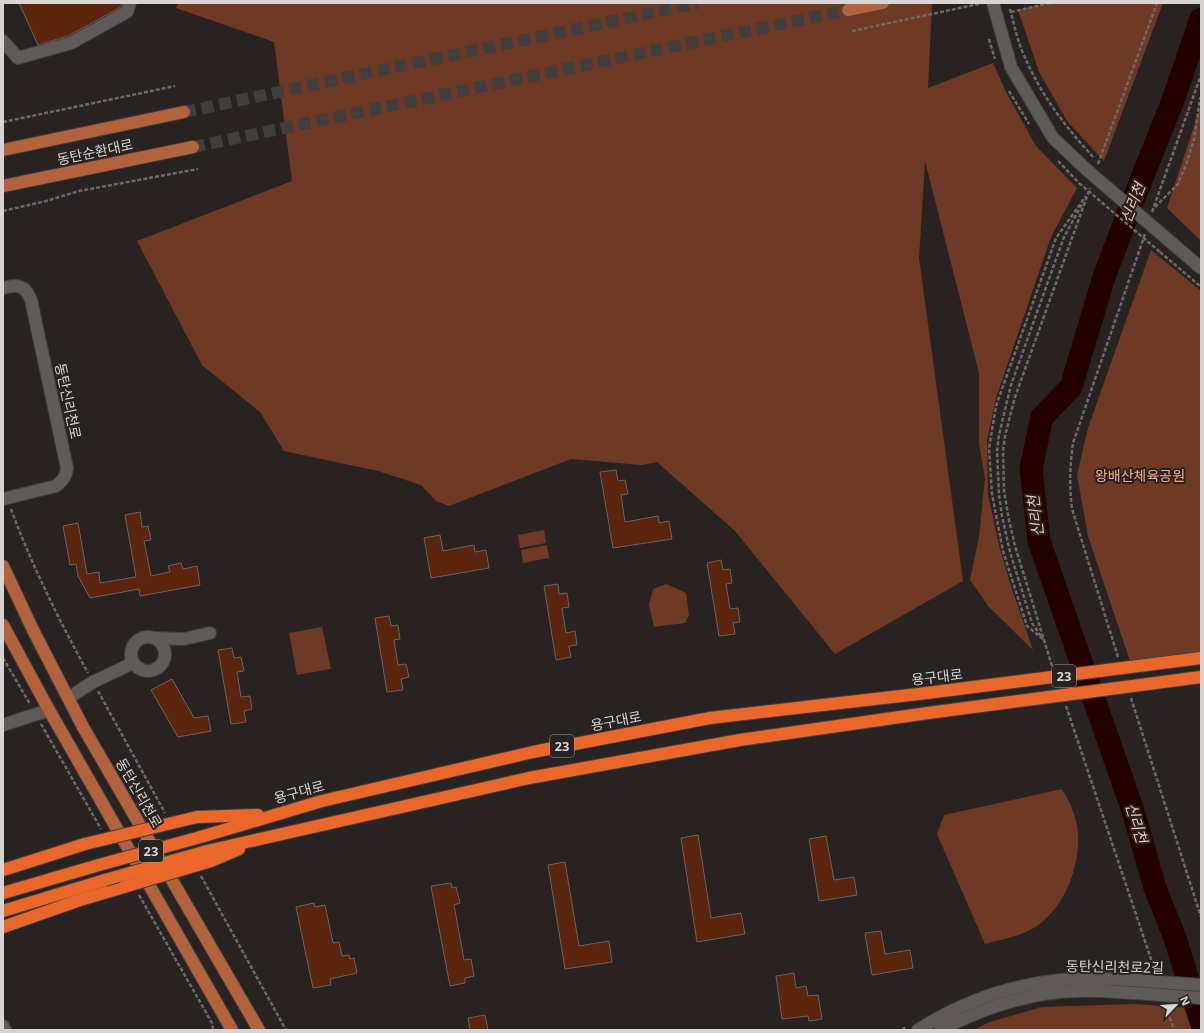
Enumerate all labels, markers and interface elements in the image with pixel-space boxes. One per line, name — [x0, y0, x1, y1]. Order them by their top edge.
street label: 동탄순환대로 — [55, 134, 135, 169]
water label: 신리천 — [1115, 178, 1150, 226]
street label: 동탄신리천로 — [51, 361, 86, 441]
park label: 왕배산체육공원 — [1095, 466, 1185, 485]
water label: 신리천 — [1022, 492, 1047, 538]
street label: 용구대로 — [910, 664, 964, 689]
road number: 23 — [1052, 665, 1076, 687]
street label: 용구대로 — [589, 706, 643, 735]
road number: 23 — [550, 735, 574, 757]
street label: 동탄신리천로 — [112, 755, 167, 831]
street label: 용구대로 — [272, 776, 326, 807]
water label: 신리천 — [1121, 800, 1153, 848]
road number: 23 — [139, 840, 163, 862]
street label: 동탄신리천로2길 — [1066, 956, 1164, 977]
north arrow — [1156, 985, 1196, 1025]
text: N — [1177, 993, 1194, 1008]

